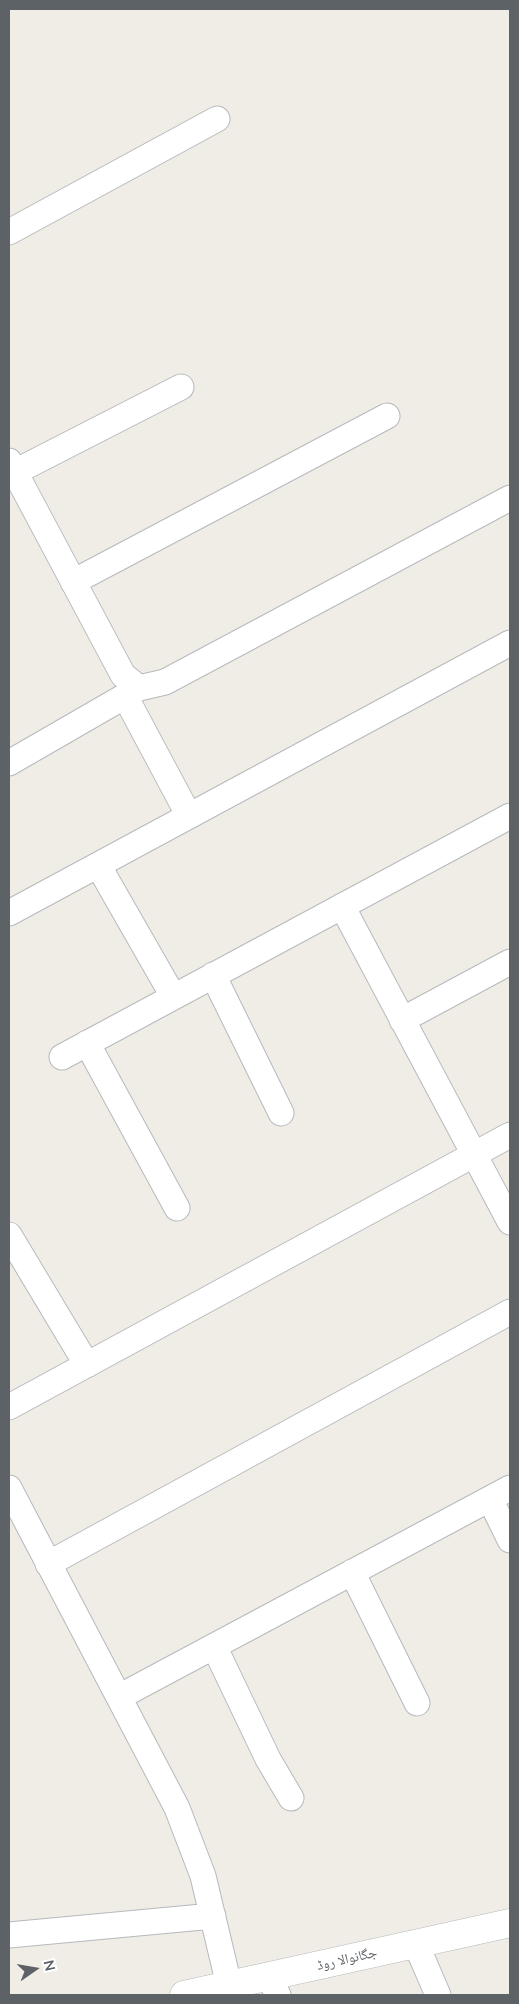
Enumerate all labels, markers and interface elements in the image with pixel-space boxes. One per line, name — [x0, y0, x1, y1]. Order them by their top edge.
north arrow — [10, 1944, 60, 1994]
street label: جگانوالا روڈ — [315, 1944, 379, 1974]
text: N — [40, 1958, 60, 1973]

